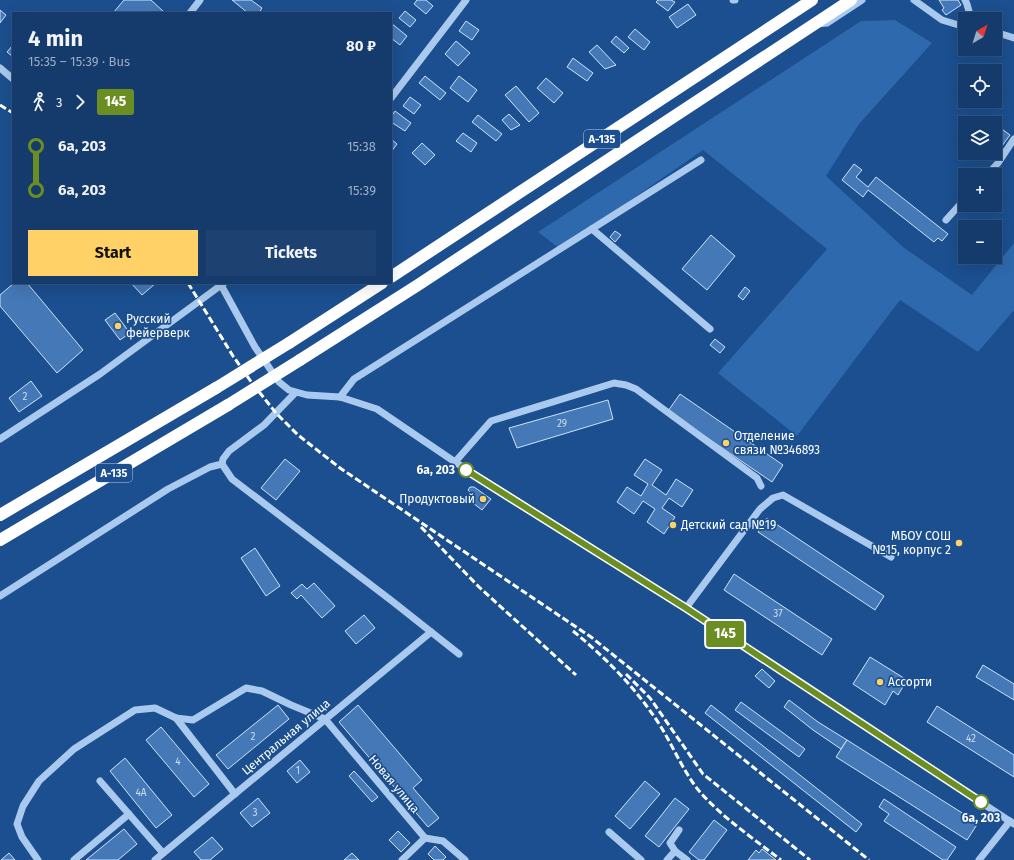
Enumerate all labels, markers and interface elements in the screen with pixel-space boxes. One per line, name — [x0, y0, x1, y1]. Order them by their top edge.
north arrow — [958, 12, 1002, 56]
map controls — [958, 12, 1002, 264]
text: 4 min — [28, 25, 83, 52]
text: 80 ₽ — [346, 37, 376, 55]
text: 15:35 – 15:39 · Bus — [28, 54, 130, 69]
button: locate — [958, 64, 1002, 108]
icon: walk — [28, 91, 50, 113]
icon: forward — [69, 91, 91, 113]
text: 145 — [105, 93, 126, 110]
text: 3 — [56, 95, 63, 110]
button: layers — [958, 116, 1002, 160]
road number: А-135 — [584, 130, 620, 148]
text: 6a, 203 — [58, 137, 106, 155]
text: 15:38 — [347, 139, 376, 154]
button: + — [958, 168, 1002, 212]
text: 6а, 203 — [58, 181, 106, 199]
text: 15:39 — [347, 183, 376, 198]
button: − — [958, 220, 1002, 264]
button: Start — [28, 230, 198, 276]
button: Tickets — [206, 230, 376, 276]
place label: Русский фейерверк — [126, 312, 191, 340]
marker: Русский фейерверк — [113, 321, 123, 331]
house number: 2 — [23, 391, 28, 403]
house number: 29 — [557, 418, 567, 430]
place label: Отделение связи №346893 — [734, 429, 820, 457]
marker: Отделение связи №346893 — [721, 438, 731, 448]
marker: 6a, 203 — [458, 462, 474, 478]
place label: 6a, 203 — [417, 463, 455, 477]
road number: А-135 — [96, 464, 132, 482]
place label: Продуктовый — [399, 492, 475, 506]
marker: Продуктовый — [478, 494, 488, 504]
place label: Детский сад №19 — [680, 518, 776, 532]
marker: Детский сад №19 — [668, 520, 678, 530]
place label: МБОУ СОШ №15, корпус 2 — [872, 529, 951, 557]
marker: МБОУ СОШ №15, корпус 2 — [954, 538, 964, 548]
house number: 37 — [773, 608, 783, 620]
line badge: 145 — [702, 621, 748, 647]
text: 145 — [714, 625, 736, 642]
place label: Ассорти — [888, 675, 932, 689]
marker: Ассорти — [875, 677, 885, 687]
street label: Центральная улица — [239, 696, 333, 778]
house number: 2 — [251, 731, 256, 743]
house number: 42 — [966, 733, 976, 745]
street label: Новая улица — [366, 752, 422, 816]
house number: 4 — [175, 756, 181, 768]
house number: 1 — [296, 765, 300, 777]
house number: 4А — [135, 787, 147, 799]
marker: 6а, 203 — [973, 794, 989, 810]
house number: 3 — [253, 807, 258, 819]
place label: 6а, 203 — [962, 811, 1000, 825]

